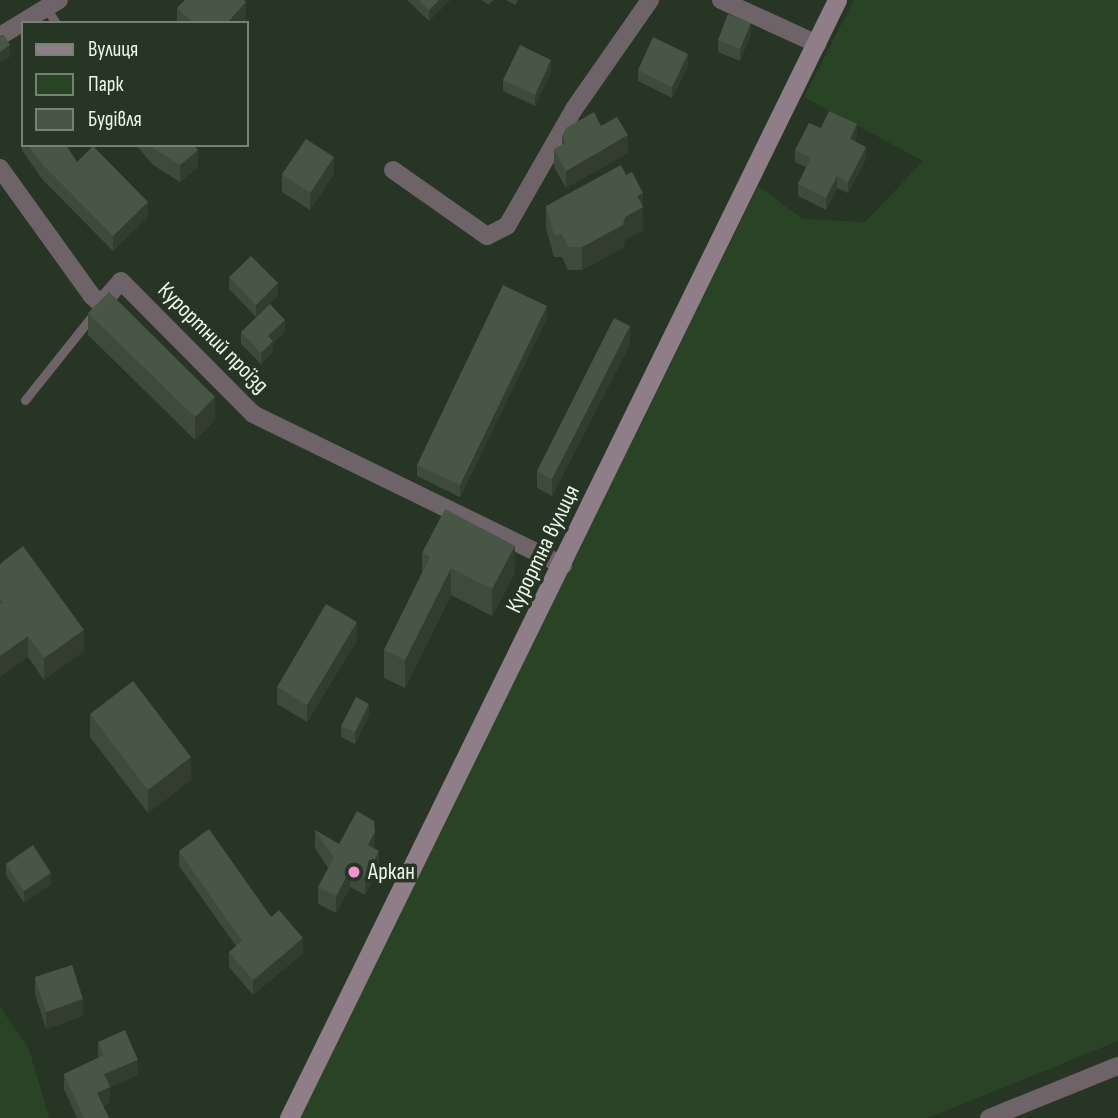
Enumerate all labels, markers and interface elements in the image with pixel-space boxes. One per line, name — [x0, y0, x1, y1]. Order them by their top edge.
legend — [21, 21, 248, 147]
text: Вулиця — [88, 37, 138, 62]
text: Парк — [88, 72, 123, 97]
text: Будівля — [88, 107, 142, 132]
street label: Курортний проїзд — [152, 277, 274, 399]
street label: Курортна вулиця — [500, 480, 586, 618]
place label: Аркан — [368, 858, 415, 886]
marker: Аркан — [346, 864, 362, 880]

